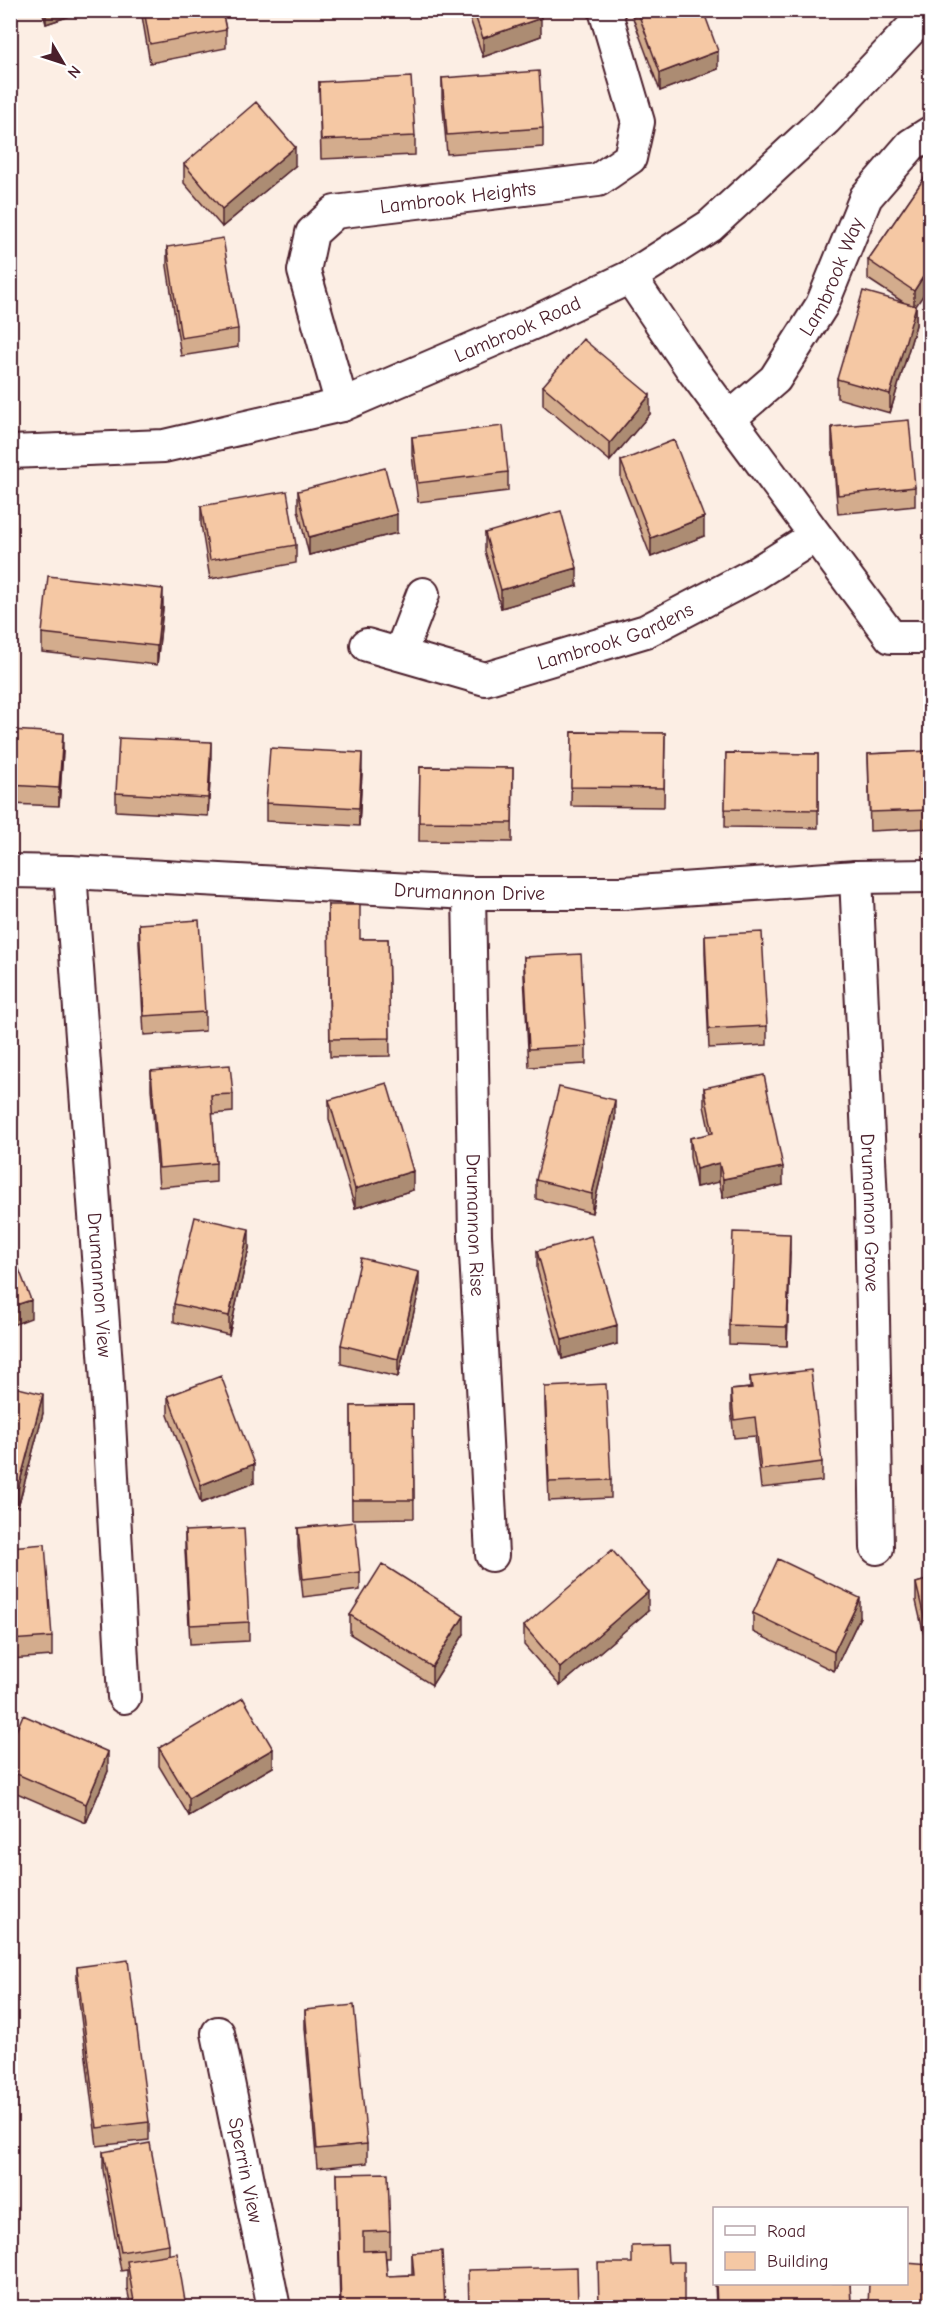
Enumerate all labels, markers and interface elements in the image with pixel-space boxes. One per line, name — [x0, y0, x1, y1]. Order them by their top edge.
north arrow — [33, 33, 93, 93]
text: N — [64, 62, 84, 82]
street label: Lambrook Heights — [379, 176, 537, 218]
street label: Lambrook Way — [794, 214, 868, 340]
street label: Lambrook Road — [451, 291, 584, 367]
street label: Lambrook Gardens — [534, 597, 697, 674]
street label: Drumannon Drive — [393, 878, 545, 905]
street label: Drumannon Grove — [856, 1133, 884, 1292]
street label: Drumannon Rise — [462, 1153, 490, 1297]
street label: Drumannon View — [83, 1212, 117, 1358]
street label: Sperrin View — [224, 2115, 268, 2225]
legend — [713, 2207, 908, 2285]
text: Road — [767, 2221, 806, 2242]
text: Building — [767, 2251, 829, 2272]

